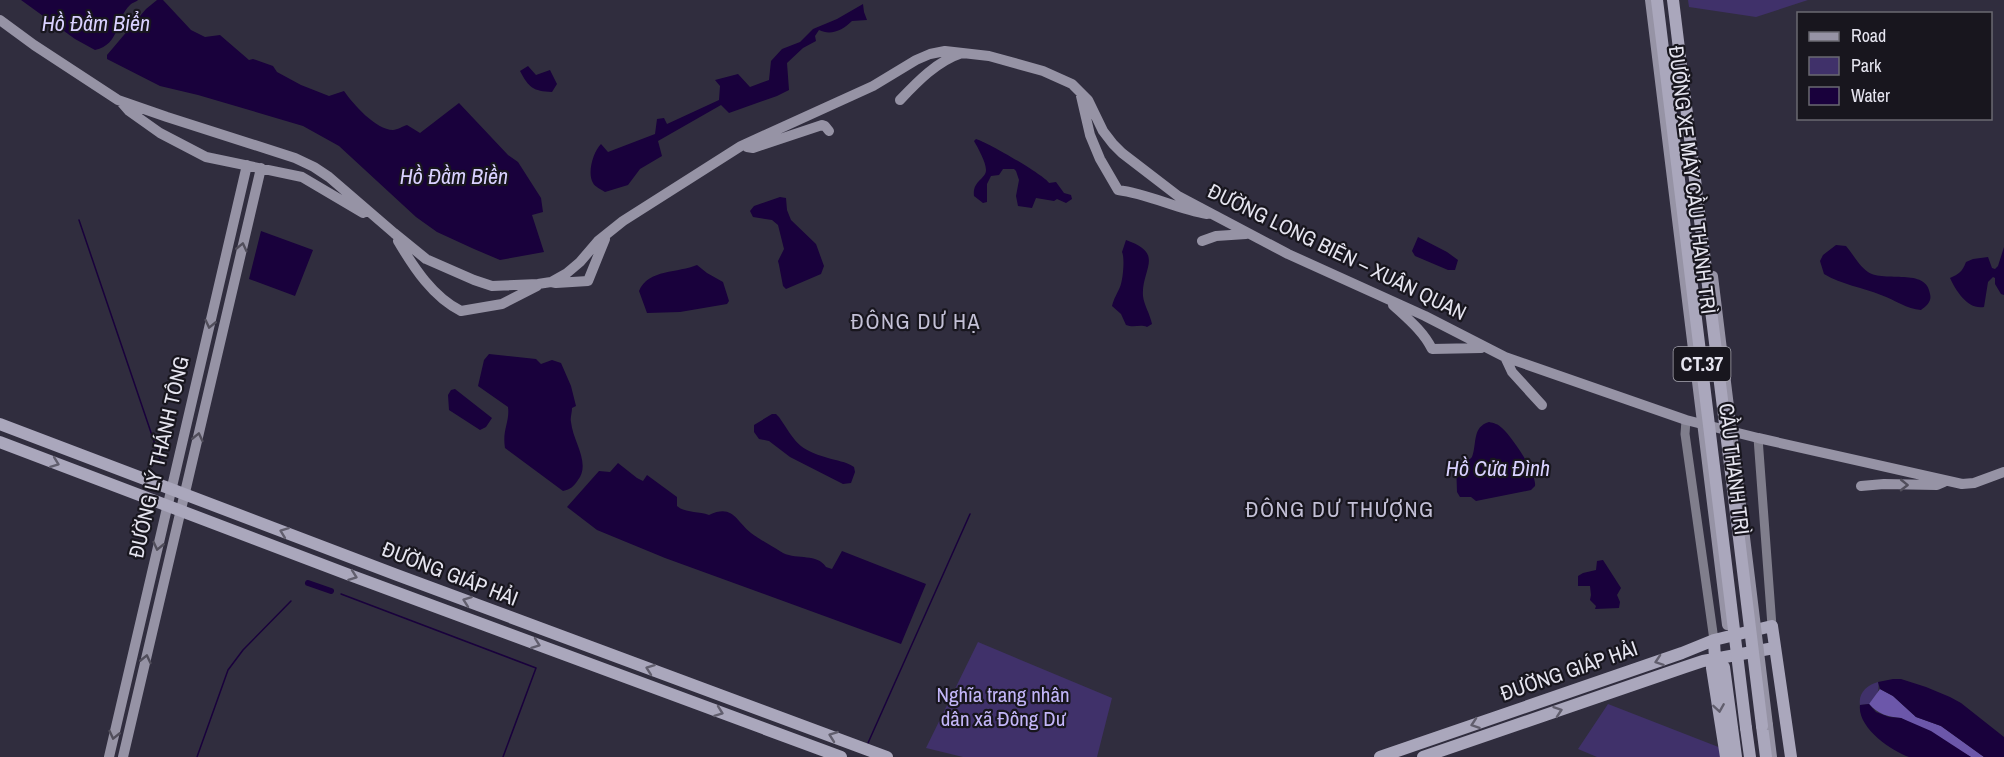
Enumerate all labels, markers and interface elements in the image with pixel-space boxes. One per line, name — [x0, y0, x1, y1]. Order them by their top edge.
water label: Hồ Đầm Biển — [42, 8, 150, 38]
legend — [1797, 12, 1992, 120]
text: Road — [1851, 23, 1886, 48]
street label: ĐƯỜNG XE MÁY CẦU THANH TRÌ — [1662, 44, 1723, 315]
text: Park — [1851, 53, 1882, 78]
text: Water — [1851, 83, 1890, 108]
water label: Hồ Đầm Biền — [400, 161, 508, 191]
street label: ĐƯỜNG LONG BIÊN – XUÂN QUAN — [1203, 176, 1471, 327]
one-way arrow — [235, 242, 248, 252]
district label: ĐÔNG DƯ HẠ — [851, 306, 981, 336]
one-way arrow — [204, 319, 217, 329]
road number: CT.37 — [1674, 347, 1730, 381]
street label: ĐƯỜNG LÝ THÁNH TÔNG — [121, 353, 196, 561]
street label: CẦU THANH TRÌ — [1712, 401, 1757, 536]
one-way arrow — [191, 432, 204, 442]
water label: Hồ Cửa Đình — [1446, 453, 1550, 483]
one-way arrow — [48, 456, 59, 468]
one-way arrow — [1900, 478, 1909, 491]
district label: ĐÔNG DƯ THƯỢNG — [1245, 494, 1435, 524]
one-way arrow — [280, 527, 291, 539]
street label: ĐƯỜNG GIÁP HẢI — [378, 534, 522, 613]
one-way arrow — [153, 540, 166, 550]
one-way arrow — [347, 569, 358, 581]
one-way arrow — [462, 595, 473, 608]
street label: ĐƯỜNG GIÁP HẢI — [1496, 633, 1641, 708]
one-way arrow — [530, 636, 541, 649]
one-way arrow — [139, 654, 152, 664]
one-way arrow — [1655, 654, 1665, 666]
one-way arrow — [645, 663, 656, 676]
park label: Nghĩa trang nhân dân xã Đông Dư — [936, 680, 1070, 733]
one-way arrow — [1712, 703, 1724, 713]
one-way arrow — [713, 704, 724, 717]
one-way arrow — [1552, 705, 1563, 718]
one-way arrow — [1470, 717, 1481, 730]
one-way arrow — [108, 730, 121, 740]
one-way arrow — [828, 731, 838, 744]

